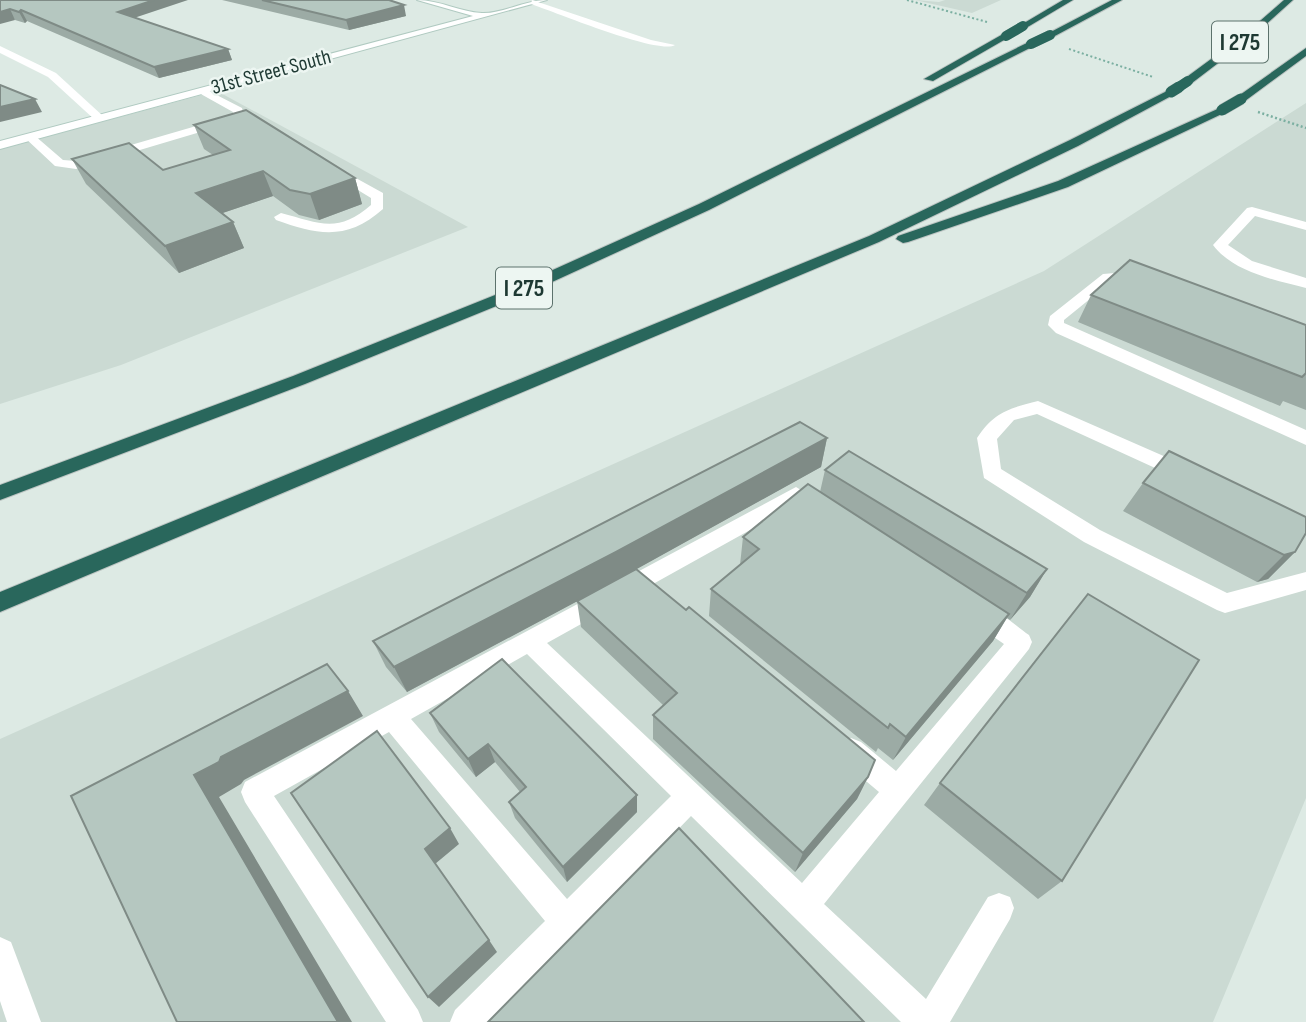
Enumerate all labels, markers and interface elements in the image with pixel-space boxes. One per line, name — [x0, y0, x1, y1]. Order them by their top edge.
road number: I 275 — [1212, 22, 1268, 62]
street label: 31st Street South — [208, 44, 334, 100]
road number: I 275 — [496, 268, 552, 309]

